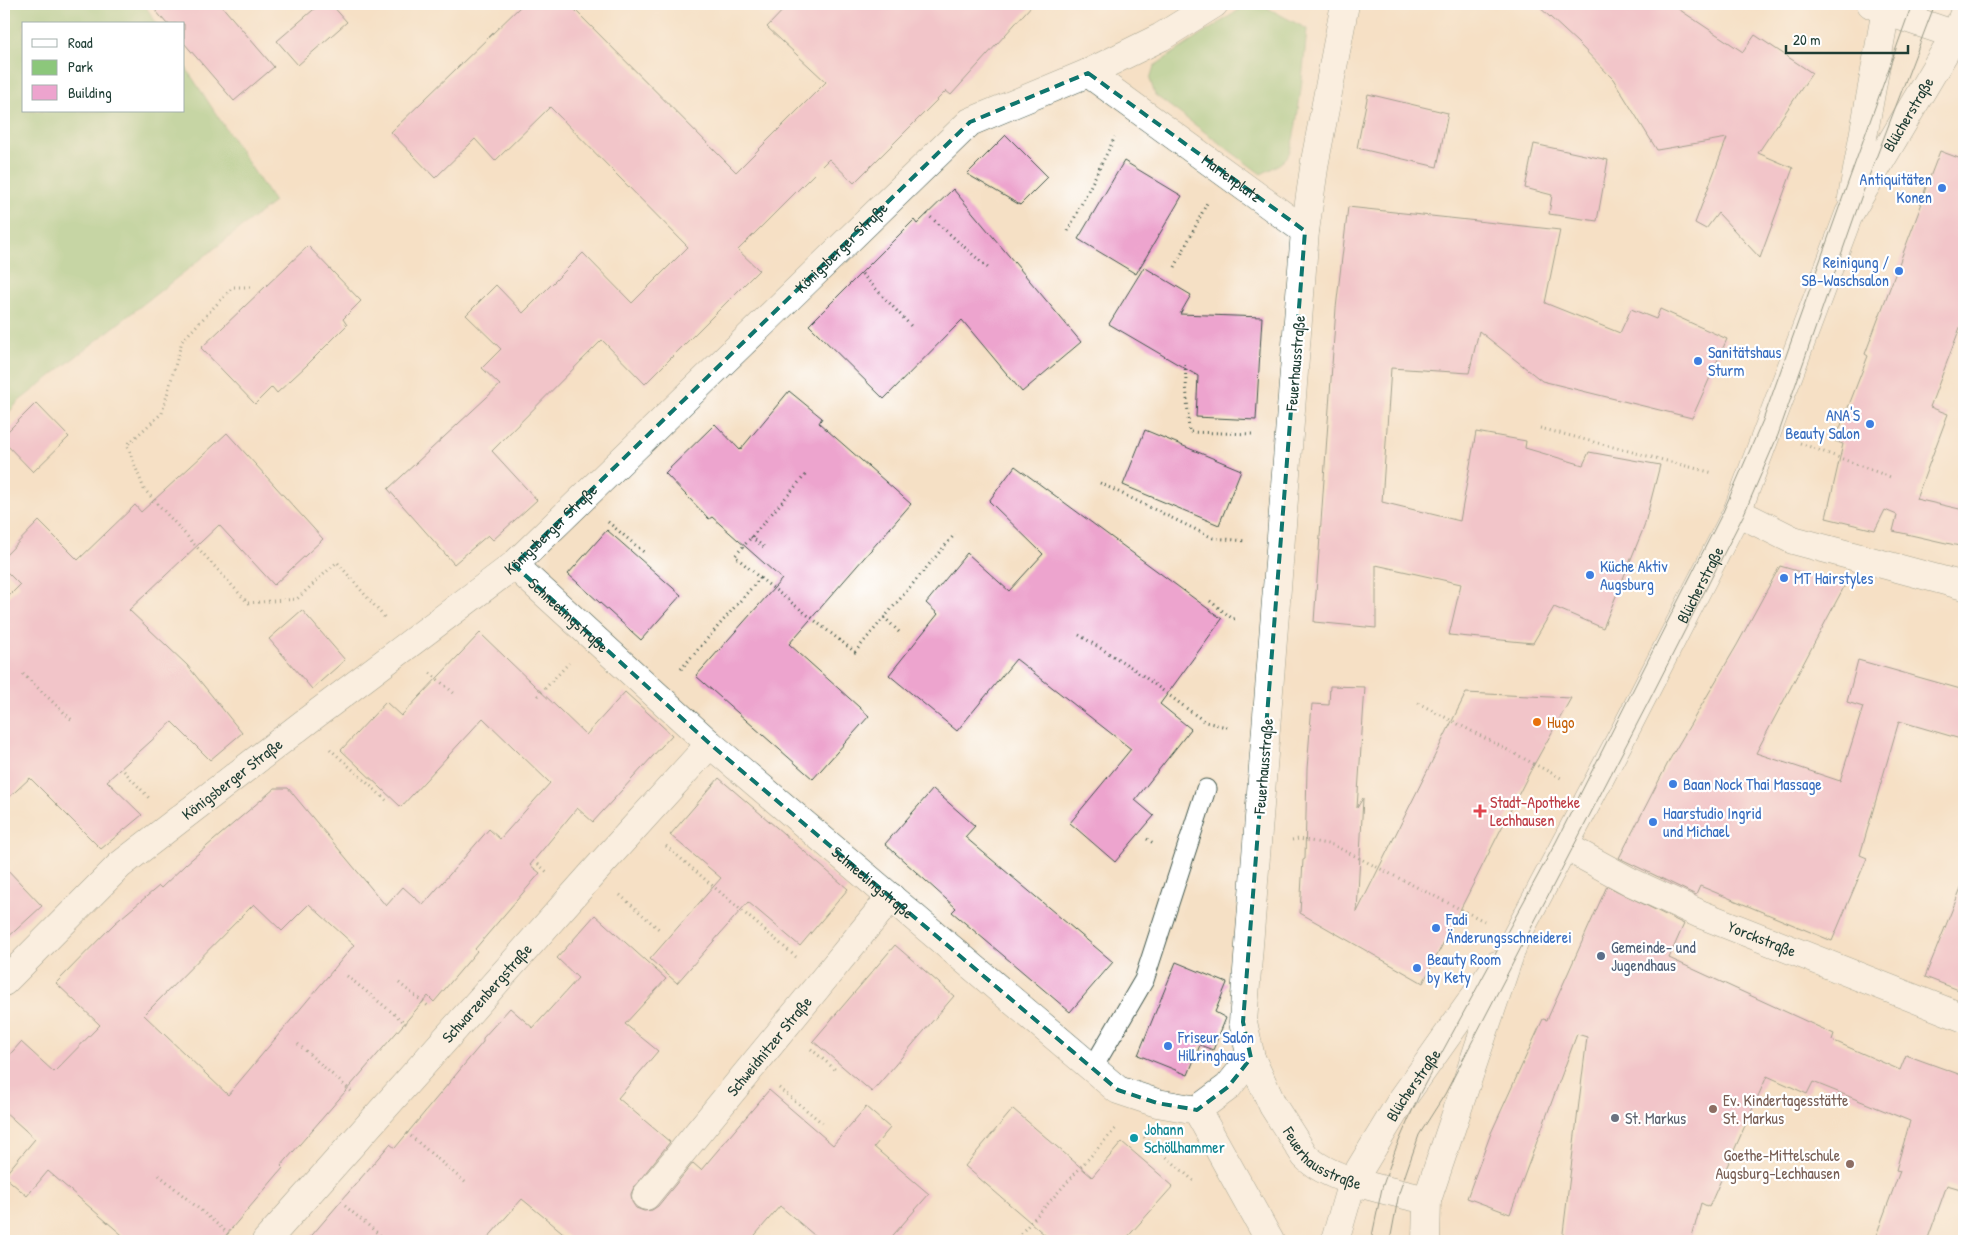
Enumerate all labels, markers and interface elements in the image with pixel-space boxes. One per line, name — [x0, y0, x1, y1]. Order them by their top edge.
legend — [22, 22, 185, 112]
scale bar — [1786, 22, 1908, 54]
text: 20 m — [1793, 29, 1820, 50]
text: Road — [68, 32, 93, 53]
text: Park — [68, 56, 93, 77]
street label: Blücherstraße — [1877, 72, 1939, 156]
text: Building — [68, 82, 112, 103]
street label: Marienplatz — [1198, 149, 1266, 207]
place label: Antiquitäten Konen — [1860, 168, 1932, 208]
marker: Antiquitäten Konen — [1936, 182, 1948, 194]
street label: Königsberger Straße — [790, 197, 893, 298]
place label: Reinigung / SB-Waschsalon — [1801, 251, 1889, 291]
marker: Reinigung / SB-Waschsalon — [1893, 265, 1905, 277]
street label: Feuerhausstraße — [1280, 314, 1310, 413]
place label: Sanitätshaus Sturm — [1708, 341, 1781, 381]
marker: Sanitätshaus Sturm — [1692, 355, 1704, 367]
place label: ANA'S Beauty Salon — [1785, 404, 1861, 444]
marker: ANA'S Beauty Salon — [1864, 418, 1876, 430]
street label: Königsberger Straße — [500, 479, 602, 580]
street label: Blücherstraße — [1671, 542, 1729, 627]
place label: Küche Aktiv Augsburg — [1600, 555, 1668, 595]
place label: MT Hairstyles — [1794, 567, 1873, 589]
marker: Küche Aktiv Augsburg — [1584, 569, 1596, 581]
marker: MT Hairstyles — [1778, 572, 1790, 584]
street label: Schneelingstraße — [524, 573, 614, 658]
place label: Hugo — [1547, 711, 1575, 733]
marker: Hugo — [1531, 716, 1543, 728]
street label: Feuerhausstraße — [1248, 717, 1278, 816]
street label: Königsberger Straße — [177, 733, 287, 825]
place label: Baan Nock Thai Massage — [1683, 773, 1822, 795]
marker: Baan Nock Thai Massage — [1667, 778, 1679, 790]
place label: Stadt-Apotheke Lechhausen — [1490, 791, 1581, 831]
place label: Haarstudio Ingrid und Michael — [1663, 802, 1761, 842]
marker: Stadt-Apotheke Lechhausen — [1474, 805, 1486, 817]
marker: Haarstudio Ingrid und Michael — [1647, 816, 1659, 828]
street label: Schneelingstraße — [827, 841, 919, 924]
place label: Fadi Änderungsschneiderei — [1445, 908, 1572, 948]
street label: Yorckstraße — [1725, 915, 1800, 962]
marker: Fadi Änderungsschneiderei — [1430, 922, 1442, 934]
place label: Gemeinde- und Jugendhaus — [1611, 936, 1696, 976]
street label: Schwarzenbergstraße — [437, 938, 537, 1047]
place label: Beauty Room by Kety — [1427, 948, 1501, 988]
marker: Gemeinde- und Jugendhaus — [1595, 950, 1607, 962]
marker: Beauty Room by Kety — [1411, 962, 1423, 974]
street label: Schweidnitzer Straße — [721, 991, 817, 1101]
place label: Friseur Salon Hillringhaus — [1177, 1026, 1254, 1066]
marker: Friseur Salon Hillringhaus — [1162, 1040, 1174, 1052]
street label: Blücherstraße — [1380, 1044, 1446, 1125]
place label: Ev. Kindertagesstätte St. Markus — [1723, 1089, 1849, 1129]
marker: Ev. Kindertagesstätte St. Markus — [1707, 1103, 1719, 1115]
place label: St. Markus — [1625, 1107, 1686, 1129]
marker: St. Markus — [1609, 1112, 1621, 1124]
place label: Johann Schöllhammer — [1144, 1118, 1225, 1158]
street label: Feuerhausstraße — [1277, 1121, 1365, 1195]
marker: Johann Schöllhammer — [1128, 1132, 1140, 1144]
place label: Goethe-Mittelschule Augsburg-Lechhausen — [1715, 1144, 1841, 1184]
marker: Goethe-Mittelschule Augsburg-Lechhausen — [1844, 1158, 1856, 1170]

